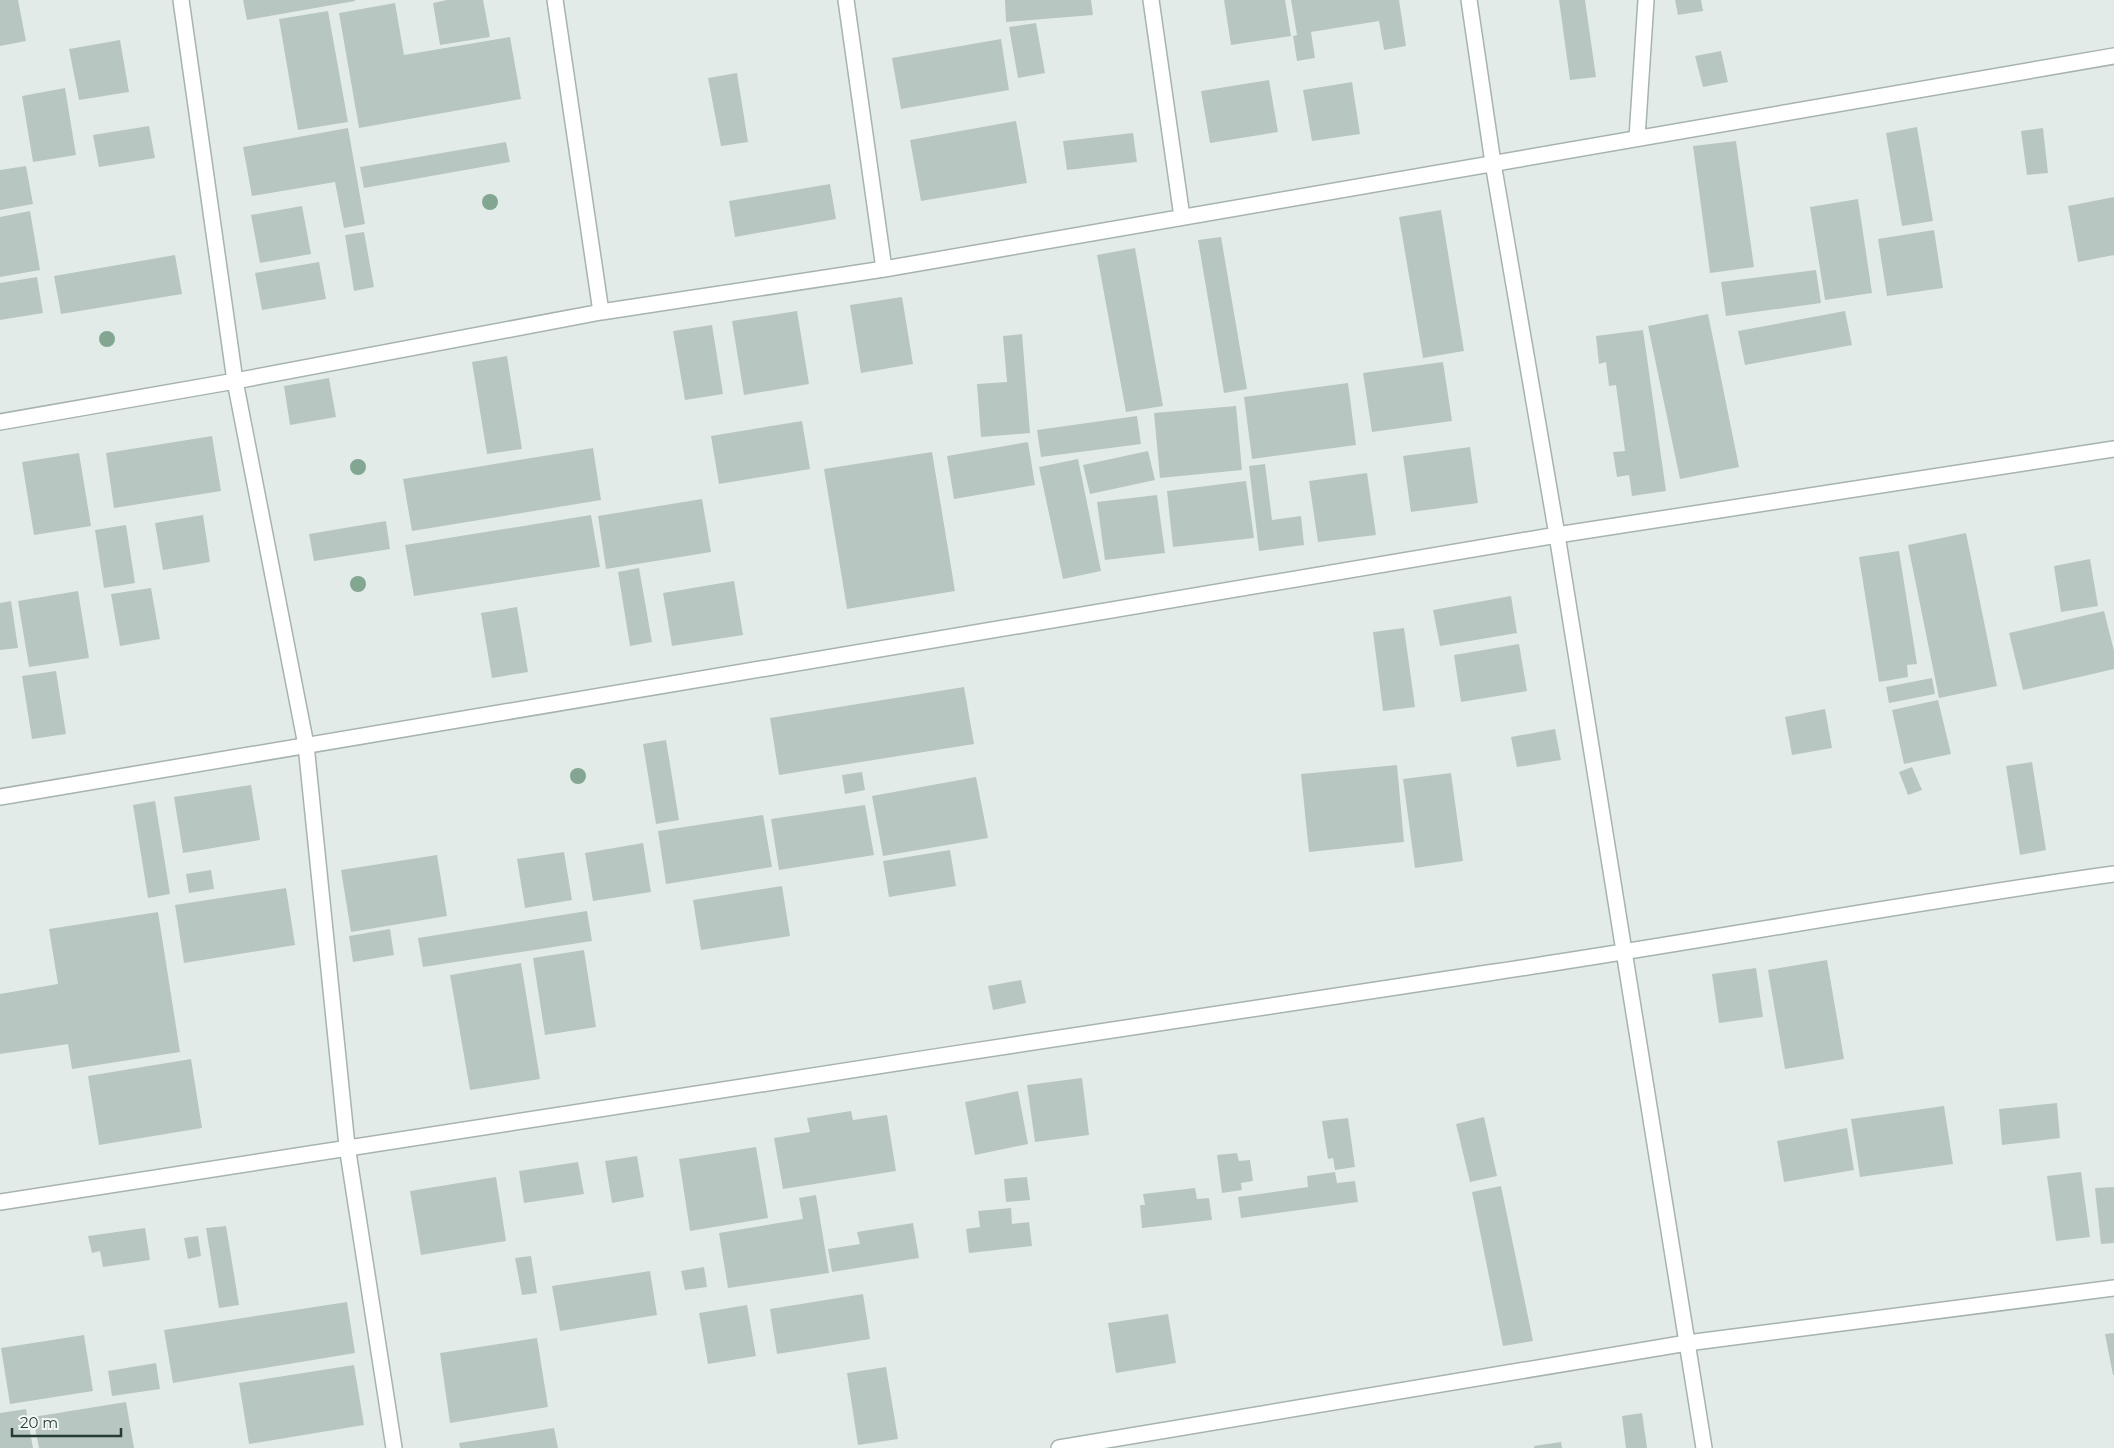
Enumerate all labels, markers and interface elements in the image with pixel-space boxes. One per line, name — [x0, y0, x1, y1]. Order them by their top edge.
scale bar — [12, 1406, 121, 1438]
text: 20 m — [20, 1413, 58, 1432]

